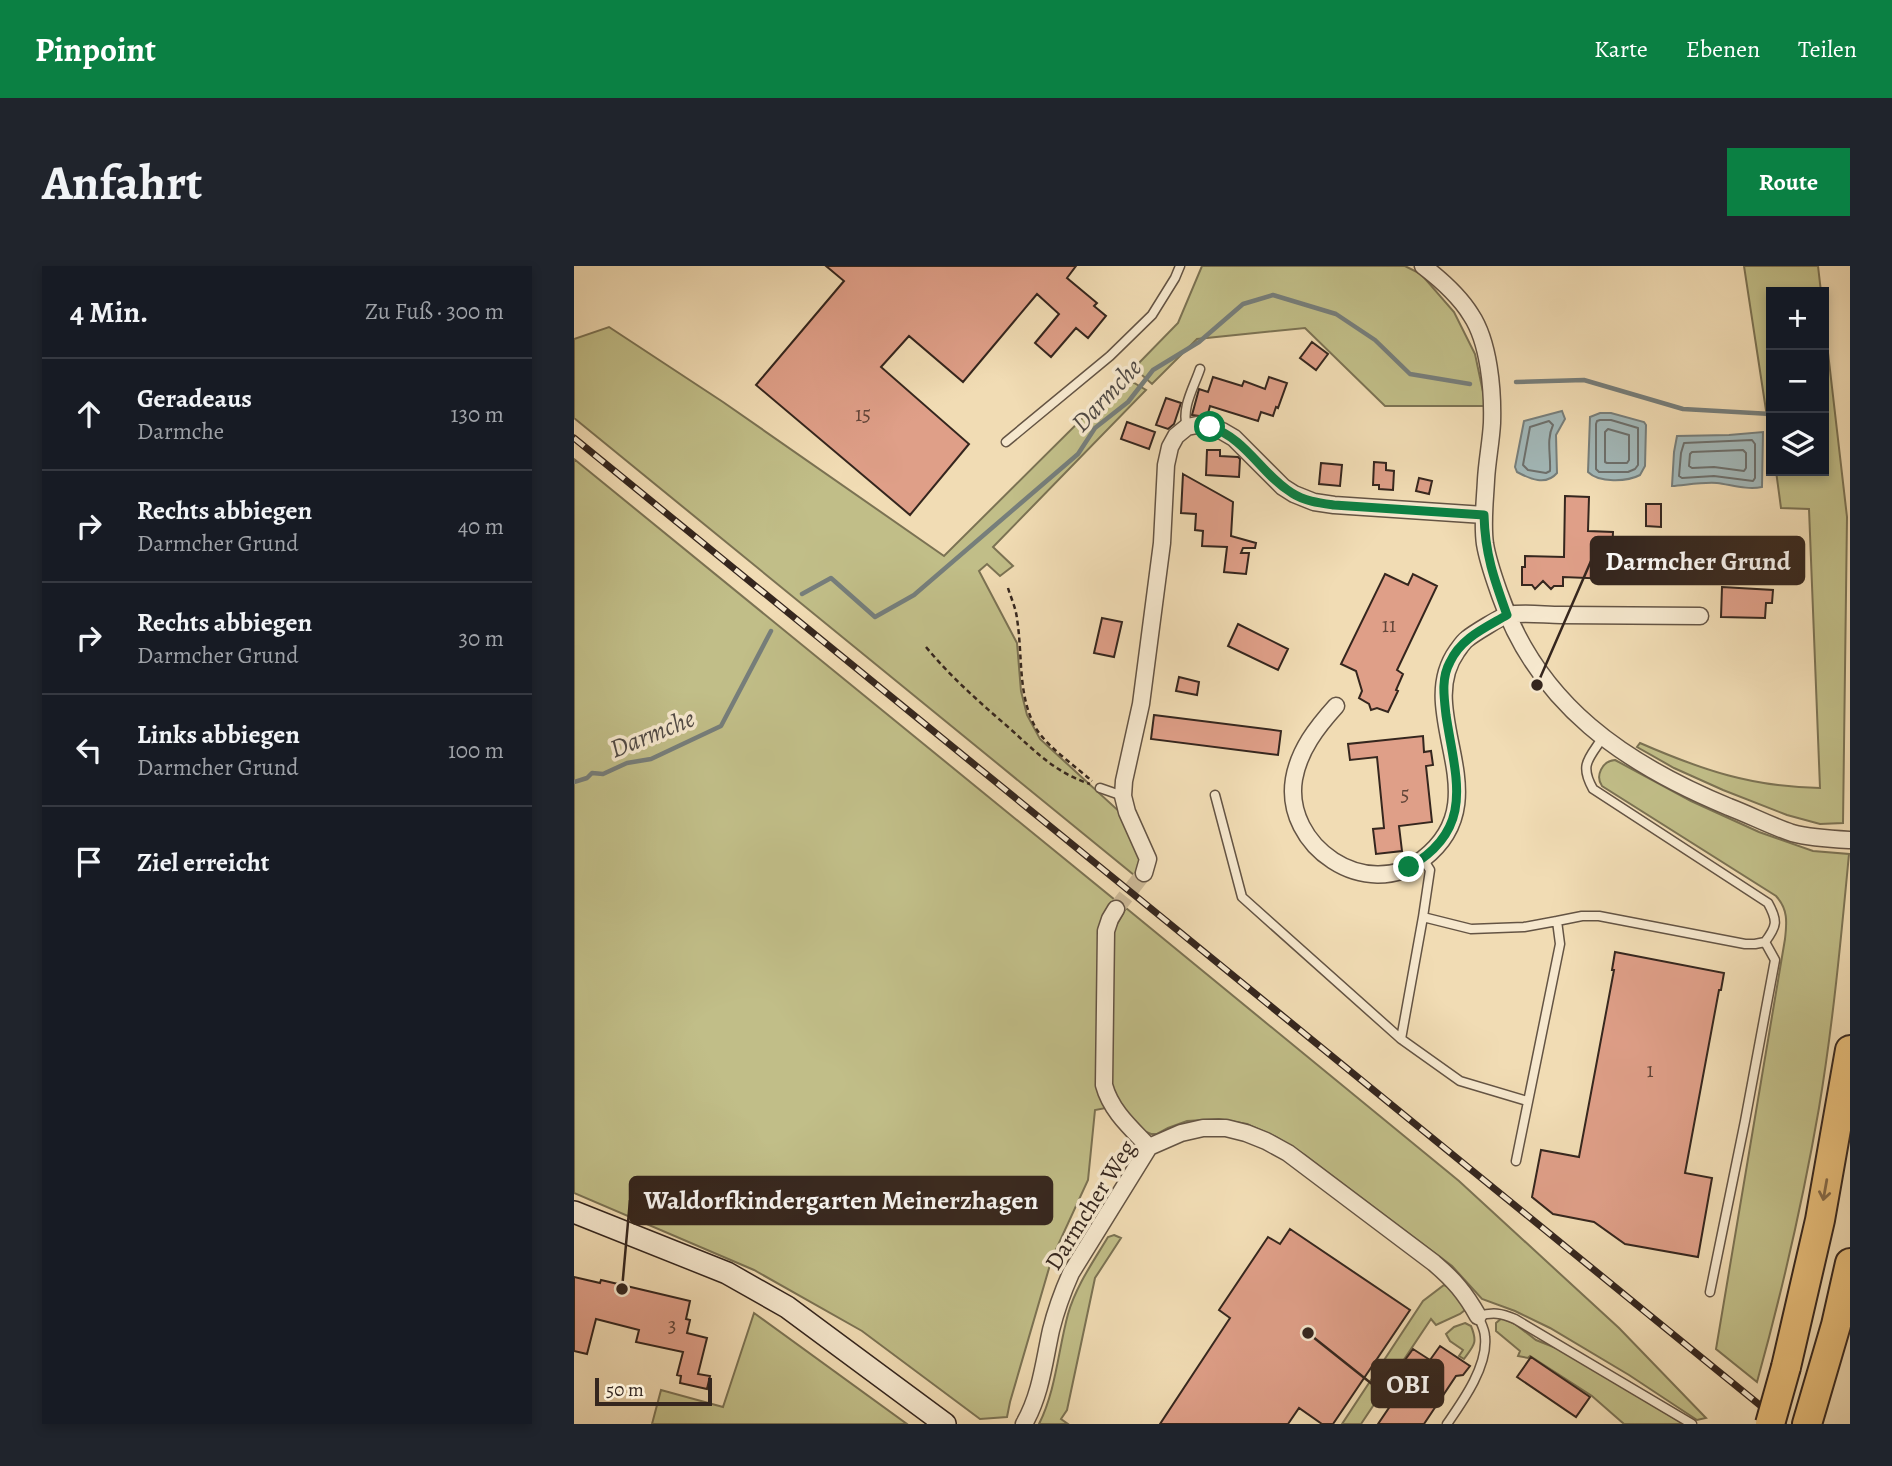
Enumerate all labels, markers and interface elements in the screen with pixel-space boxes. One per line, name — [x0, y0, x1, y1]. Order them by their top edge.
text: Pinpoint — [35, 27, 156, 72]
text: Karte — [1594, 33, 1648, 65]
text: Ebenen — [1686, 33, 1760, 65]
text: Teilen — [1798, 33, 1857, 65]
button: Route — [1727, 148, 1850, 216]
text: Anfahrt — [42, 149, 202, 216]
map controls — [1766, 287, 1829, 476]
button: + — [1766, 287, 1829, 350]
text: 4 Min. — [70, 292, 148, 332]
text: Zu Fuß · 300 m — [365, 296, 504, 327]
button: − — [1766, 350, 1829, 413]
water label: Darmche — [1063, 351, 1149, 440]
text: Geradeaus — [137, 381, 252, 416]
icon: ahead — [70, 395, 108, 433]
text: 130 m — [451, 399, 504, 430]
house number: 15 — [855, 400, 871, 428]
route start — [1194, 411, 1225, 442]
button: layers — [1766, 413, 1829, 476]
text: Darmche — [137, 416, 224, 447]
text: Rechts abbiegen — [137, 493, 312, 528]
icon: right — [70, 507, 108, 545]
text: 40 m — [458, 511, 504, 542]
text: Darmcher Grund — [137, 528, 299, 559]
callout: Darmcher Grund — [1591, 537, 1804, 584]
text: Darmcher Grund — [1605, 544, 1792, 579]
text: Rechts abbiegen — [137, 605, 312, 640]
house number: 11 — [1382, 611, 1396, 639]
icon: right — [70, 619, 108, 657]
text: 30 m — [458, 623, 504, 654]
text: Darmcher Grund — [137, 640, 299, 671]
water label: Darmche — [605, 701, 700, 766]
text: Links abbiegen — [137, 717, 300, 752]
icon: left — [70, 731, 108, 769]
text: 100 m — [448, 735, 504, 766]
text: Darmcher Grund — [137, 752, 299, 783]
house number: 5 — [1400, 780, 1410, 808]
icon: arrive — [70, 843, 108, 881]
text: Ziel erreicht — [137, 845, 270, 880]
route end — [1393, 851, 1424, 882]
house number: 1 — [1646, 1056, 1654, 1084]
street label: Darmcher Weg — [1037, 1134, 1143, 1276]
callout: Waldorfkindergarten Meinerzhagen — [630, 1177, 1052, 1224]
one-way arrow — [1818, 1178, 1832, 1201]
text: Waldorfkindergarten Meinerzhagen — [643, 1183, 1039, 1218]
house number: 3 — [668, 1311, 676, 1339]
callout: OBI — [1372, 1360, 1443, 1407]
text: OBI — [1386, 1367, 1430, 1402]
scale bar — [595, 1375, 712, 1407]
text: 50 m — [606, 1377, 644, 1403]

